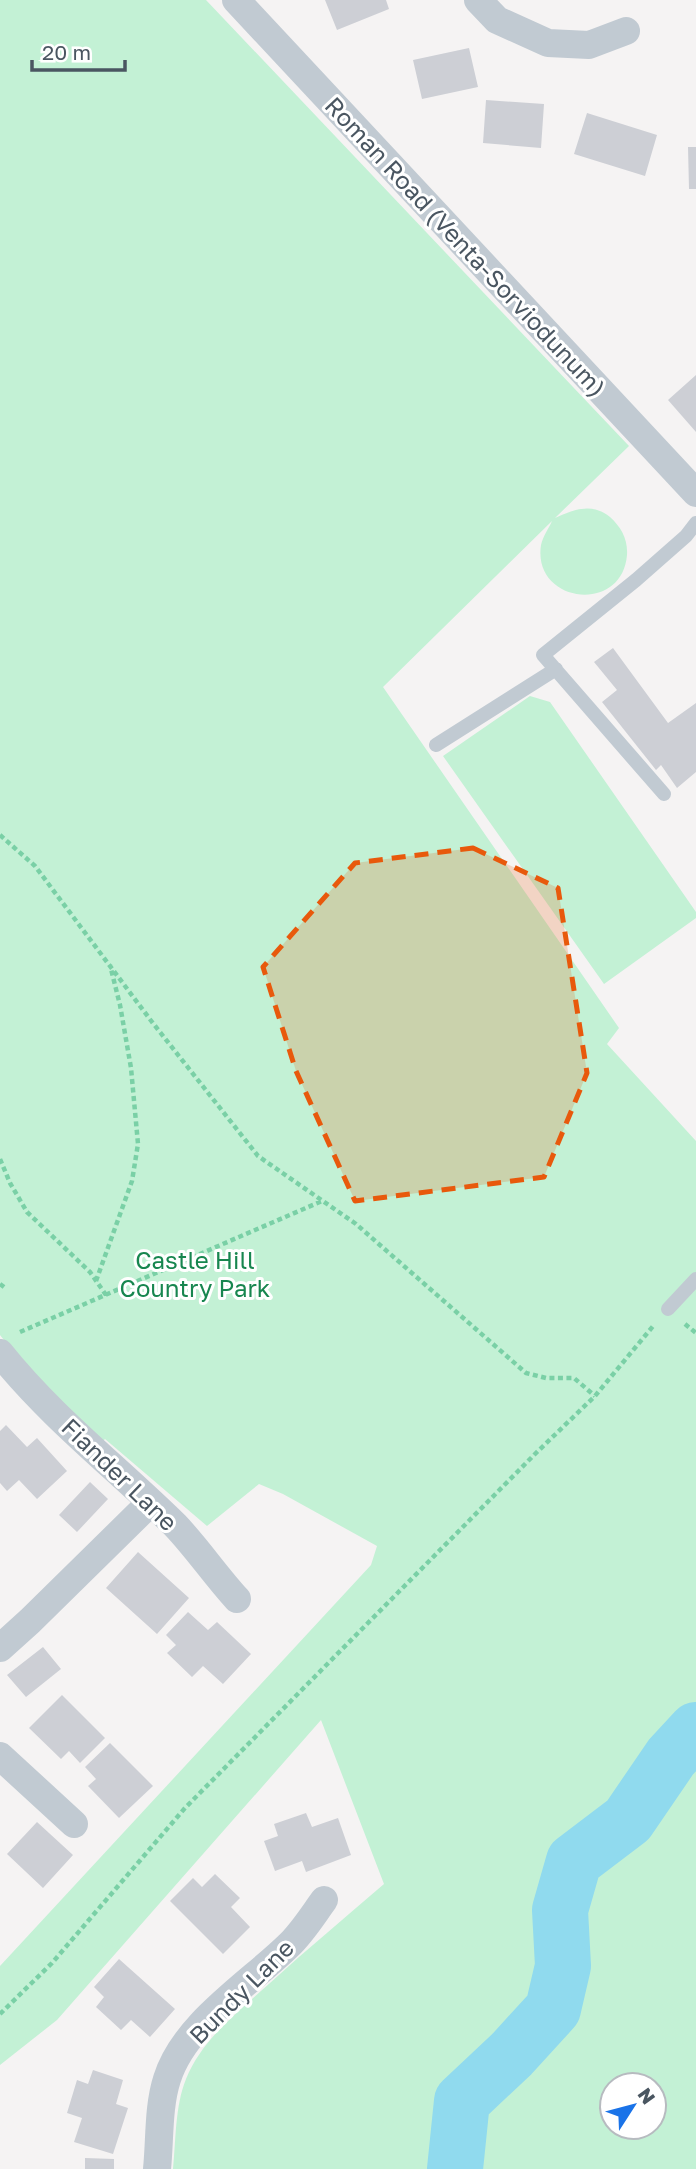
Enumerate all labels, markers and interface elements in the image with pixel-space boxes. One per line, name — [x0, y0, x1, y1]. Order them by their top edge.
scale bar — [32, 28, 124, 72]
text: 20 m — [42, 39, 91, 65]
street label: Roman Road (Venta-Sorviodunum) — [320, 90, 612, 402]
park label: Castle Hill Country Park — [120, 1245, 270, 1302]
street label: Fiander Lane — [56, 1412, 184, 1536]
street label: Bundy Lane — [183, 1933, 299, 2049]
north arrow — [598, 2071, 668, 2141]
text: N — [634, 2083, 661, 2108]

